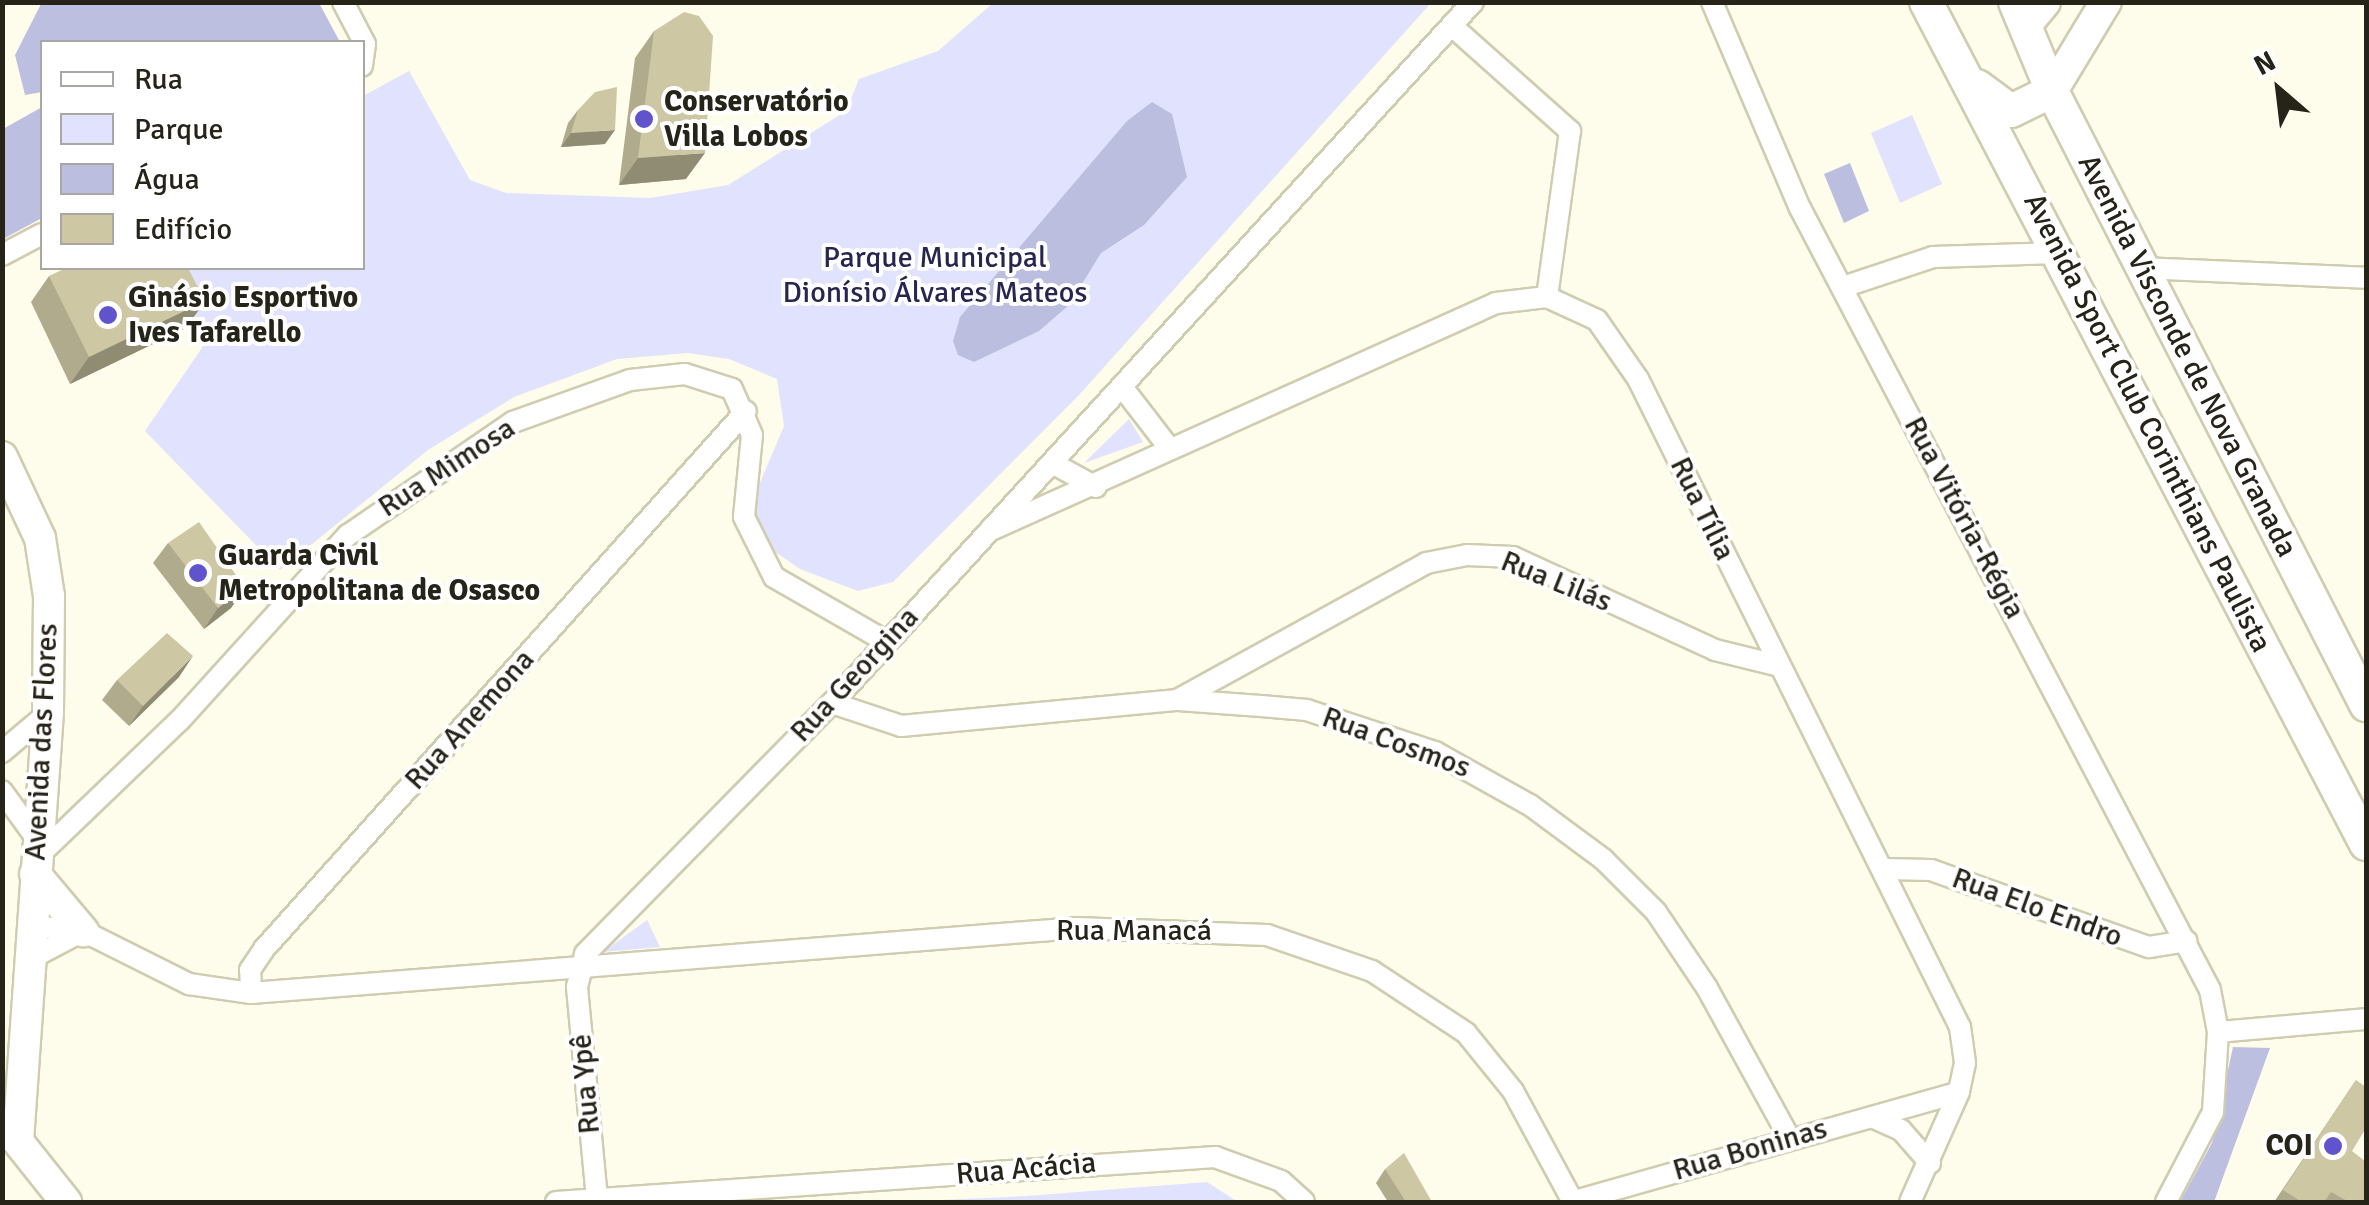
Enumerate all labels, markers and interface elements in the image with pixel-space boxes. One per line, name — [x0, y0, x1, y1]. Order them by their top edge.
legend — [40, 40, 365, 270]
north arrow — [2229, 40, 2329, 140]
text: N — [2248, 44, 2281, 83]
text: Rua — [134, 61, 183, 98]
place label: Conservatório Villa Lobos — [664, 84, 849, 154]
marker: Conservatório Villa Lobos — [633, 108, 655, 130]
text: Parque — [134, 111, 224, 148]
street label: Avenida Visconde de Nova Granada — [2070, 149, 2304, 563]
text: Água — [134, 161, 200, 198]
street label: Avenida Sport Club Corinthians Paulista — [2015, 188, 2279, 658]
text: Edifício — [134, 211, 232, 248]
park label: Parque Municipal Dionísio Álvares Mateos — [783, 240, 1087, 310]
place label: Ginásio Esportivo Ives Tafarello — [128, 280, 358, 350]
marker: Ginásio Esportivo Ives Tafarello — [97, 304, 119, 326]
street label: Rua Mimosa — [372, 410, 522, 526]
street label: Rua Vitória-Régia — [1896, 411, 2032, 625]
street label: Rua Tília — [1662, 451, 1742, 567]
place label: Guarda Civil Metropolitana de Osasco — [218, 538, 540, 608]
street label: Rua Lilás — [1495, 544, 1617, 620]
marker: Guarda Civil Metropolitana de Osasco — [187, 562, 209, 584]
street label: Rua Georgina — [783, 600, 927, 750]
street label: Avenida das Flores — [18, 622, 66, 862]
street label: Rua Anemona — [398, 642, 542, 798]
street label: Rua Cosmos — [1317, 700, 1475, 786]
street label: Rua Elo Endro — [1947, 861, 2127, 955]
street label: Rua Manacá — [1056, 913, 1212, 949]
street label: Rua Ypê — [564, 1032, 608, 1136]
street label: Rua Boninas — [1669, 1111, 1831, 1189]
place label: COI — [2265, 1128, 2313, 1164]
marker: COI — [2322, 1135, 2344, 1157]
street label: Rua Acácia — [954, 1145, 1098, 1193]

